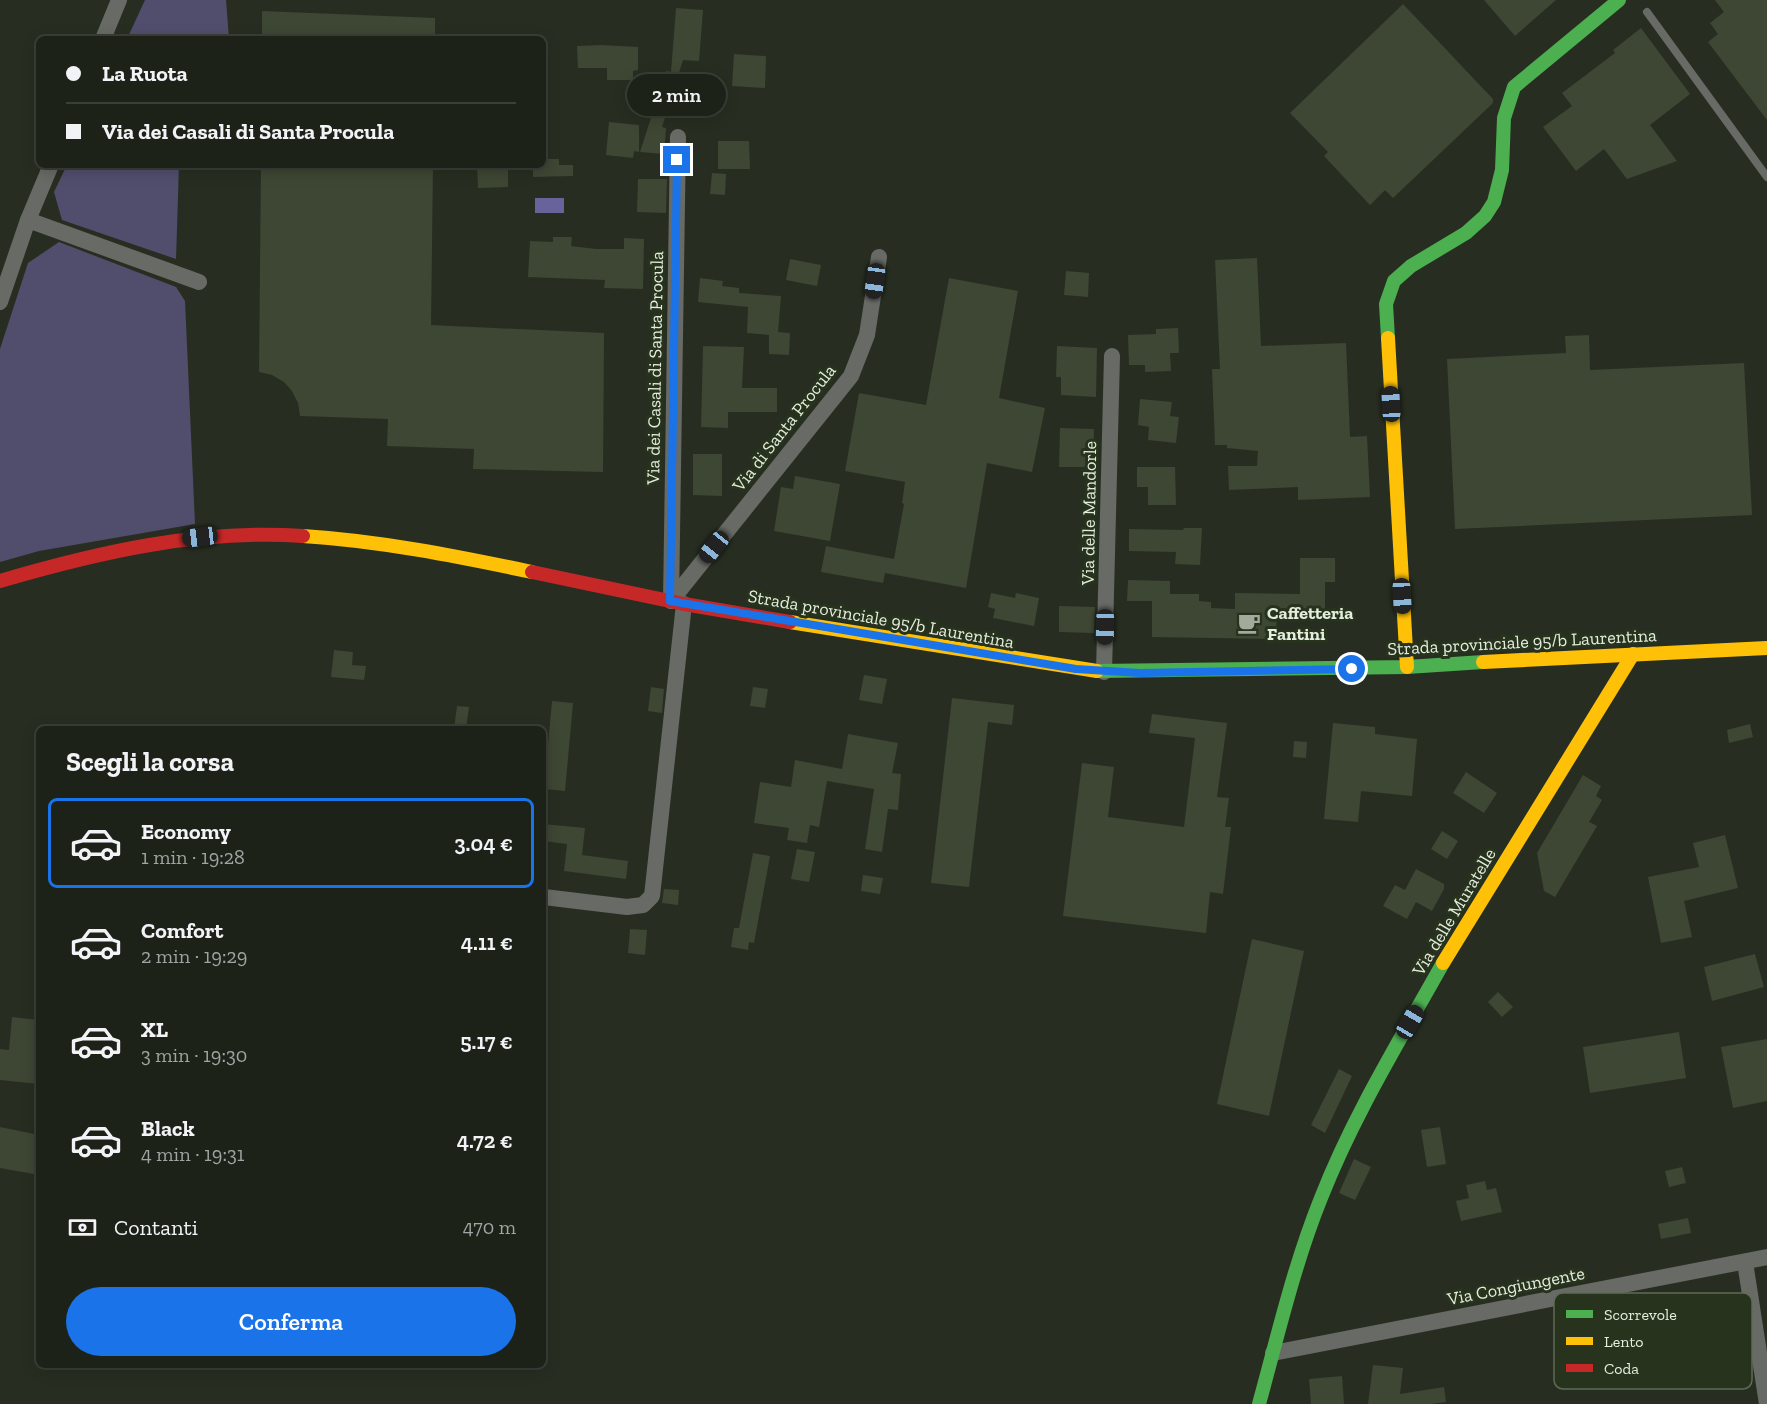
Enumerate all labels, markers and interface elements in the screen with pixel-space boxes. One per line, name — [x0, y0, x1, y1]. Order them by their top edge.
text: La Ruota — [102, 60, 188, 87]
callout: 2 min — [628, 73, 726, 115]
text: 2 min — [652, 83, 701, 107]
text: Via dei Casali di Santa Procula — [102, 118, 394, 145]
route end — [663, 146, 690, 173]
street label: Via dei Casali di Santa Procula — [642, 251, 668, 486]
car — [864, 262, 886, 300]
street label: Via di Santa Procula — [727, 360, 841, 497]
car — [1381, 386, 1401, 422]
street label: Via delle Mandorle — [1077, 441, 1101, 586]
car — [181, 526, 219, 548]
car — [696, 527, 732, 567]
car — [1392, 578, 1412, 614]
street label: Strada provinciale 95/b Laurentina — [746, 585, 1016, 653]
place label: Caffetteria Fantini — [1267, 602, 1353, 645]
car — [1096, 609, 1114, 645]
cafe icon: Caffetteria Fantini — [1236, 610, 1262, 636]
street label: Strada provinciale 95/b Laurentina — [1387, 624, 1658, 660]
route start — [1338, 655, 1365, 682]
text: Scegli la corsa — [66, 746, 234, 778]
icon: car — [69, 816, 123, 870]
text: Economy — [141, 818, 231, 845]
text: 3.04 € — [454, 830, 513, 857]
street label: Via delle Muratelle — [1407, 844, 1501, 981]
text: 1 min · 19:28 — [141, 845, 245, 869]
icon: car — [69, 915, 123, 969]
text: Comfort — [141, 917, 223, 944]
text: 4.11 € — [461, 929, 513, 956]
text: 2 min · 19:29 — [141, 944, 247, 968]
car — [1393, 1002, 1427, 1042]
icon: car — [69, 1014, 123, 1068]
text: XL — [141, 1016, 168, 1043]
text: 5.17 € — [460, 1028, 513, 1055]
text: 3 min · 19:30 — [141, 1043, 247, 1067]
icon: car — [69, 1113, 123, 1167]
text: Black — [141, 1115, 195, 1142]
text: 4.72 € — [457, 1127, 513, 1154]
text: 4 min · 19:31 — [141, 1142, 244, 1166]
icon: cash — [66, 1211, 99, 1244]
text: Contanti — [114, 1214, 198, 1241]
text: 470 m — [463, 1215, 516, 1239]
street label: Via Congiungente — [1444, 1262, 1587, 1310]
button: Conferma — [66, 1287, 516, 1356]
legend — [1554, 1293, 1752, 1389]
text: Scorrevole — [1604, 1305, 1677, 1324]
text: Lento — [1604, 1332, 1644, 1351]
text: Coda — [1604, 1359, 1639, 1378]

